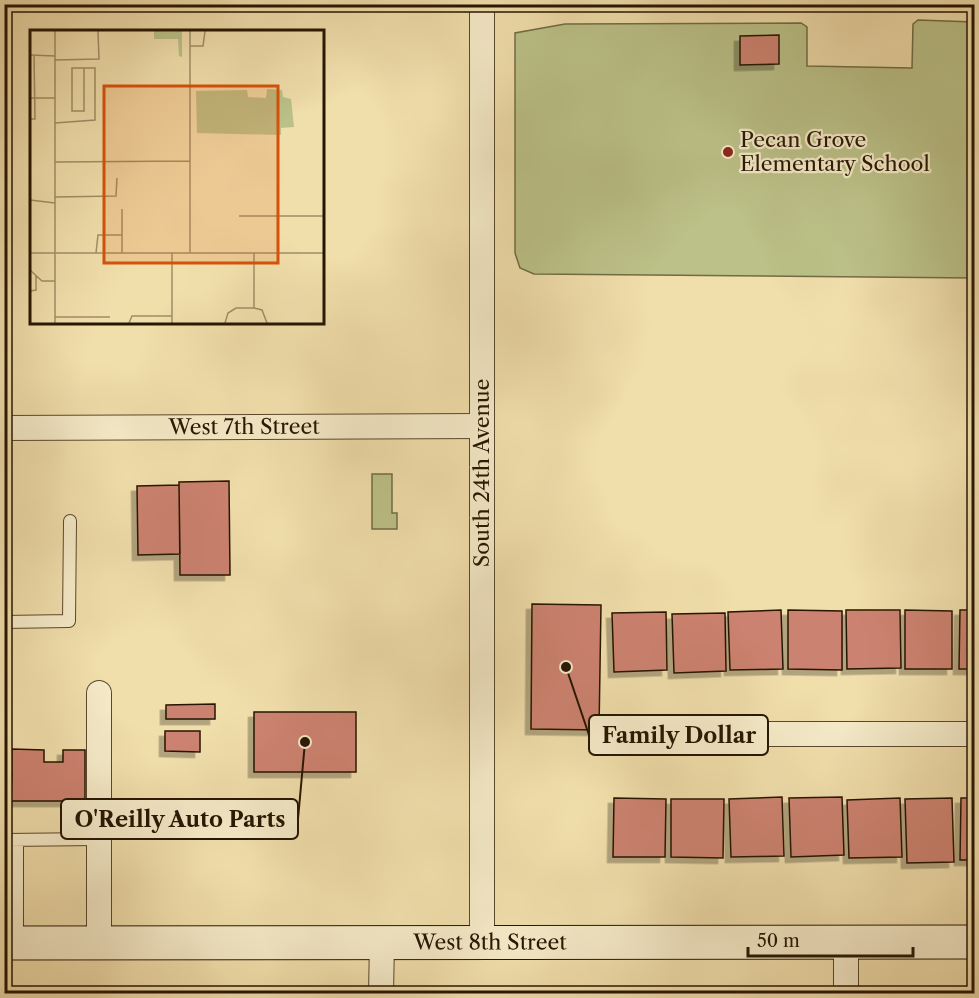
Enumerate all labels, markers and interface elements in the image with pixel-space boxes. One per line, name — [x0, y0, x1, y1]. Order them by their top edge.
inset map — [30, 30, 324, 324]
place label: Pecan Grove Elementary School — [740, 127, 930, 176]
marker: Pecan Grove Elementary School — [721, 145, 735, 159]
street label: South 24th Avenue — [469, 379, 494, 567]
street label: West 7th Street — [167, 414, 320, 439]
callout: Family Dollar — [589, 715, 768, 755]
text: Family Dollar — [602, 722, 757, 749]
callout: O'Reilly Auto Parts — [61, 799, 298, 839]
text: O'Reilly Auto Parts — [74, 806, 286, 833]
scale bar — [748, 920, 913, 958]
street label: West 8th Street — [412, 929, 567, 955]
text: 50 m — [757, 930, 800, 952]

